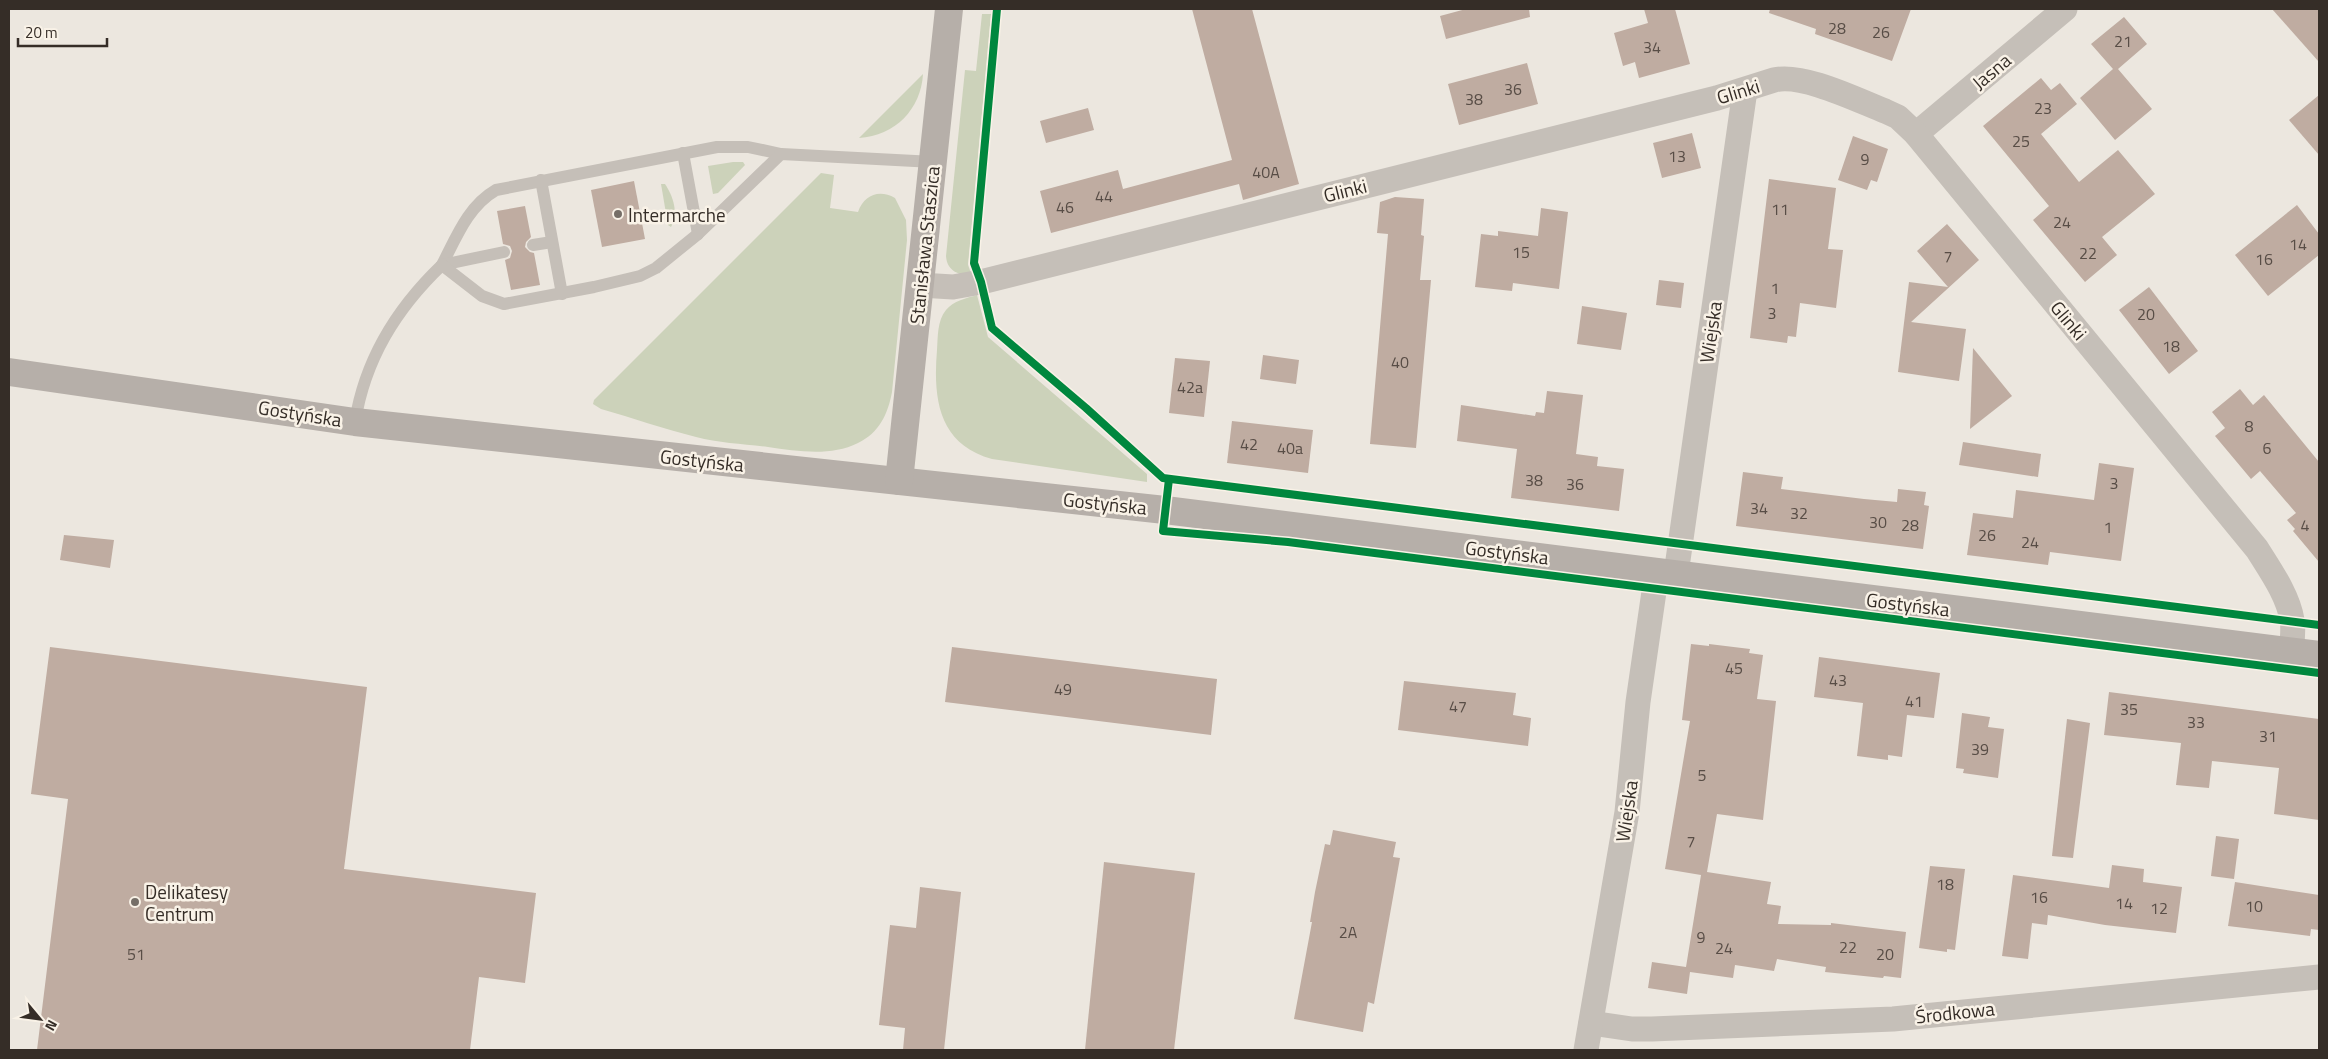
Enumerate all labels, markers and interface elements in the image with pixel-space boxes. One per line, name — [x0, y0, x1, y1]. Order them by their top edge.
scale bar — [18, 15, 106, 47]
house number: 28 — [1828, 16, 1846, 40]
house number: 26 — [1872, 20, 1890, 44]
text: 20 m — [25, 21, 58, 44]
house number: 21 — [2114, 29, 2132, 53]
house number: 34 — [1643, 35, 1661, 59]
street label: Jasna — [1965, 46, 2017, 96]
street label: Glinki — [1713, 71, 1763, 111]
house number: 36 — [1504, 77, 1522, 101]
house number: 38 — [1465, 87, 1483, 111]
house number: 23 — [2034, 96, 2052, 120]
house number: 25 — [2012, 129, 2030, 153]
house number: 13 — [1668, 144, 1686, 168]
house number: 9 — [1861, 147, 1870, 171]
house number: 40A — [1252, 160, 1280, 184]
street label: Stanisława Staszica — [901, 164, 947, 325]
street label: Glinki — [1320, 171, 1370, 209]
house number: 44 — [1095, 184, 1113, 208]
house number: 46 — [1056, 195, 1074, 219]
house number: 11 — [1771, 197, 1789, 221]
place label: Intermarche — [628, 200, 726, 229]
marker: Intermarche — [612, 208, 624, 220]
house number: 24 — [2053, 210, 2071, 234]
house number: 14 — [2289, 232, 2307, 256]
house number: 15 — [1512, 240, 1530, 264]
house number: 22 — [2079, 241, 2097, 265]
house number: 7 — [1944, 244, 1952, 268]
house number: 16 — [2255, 247, 2273, 271]
house number: 1 — [1771, 276, 1779, 300]
street label: Glinki — [2044, 294, 2094, 346]
street label: Wiejska — [1691, 299, 1729, 365]
house number: 3 — [1768, 301, 1776, 325]
house number: 20 — [2137, 302, 2155, 326]
house number: 18 — [2162, 334, 2180, 358]
house number: 40 — [1391, 350, 1409, 374]
house number: 42a — [1177, 375, 1203, 399]
street label: Gostyńska — [256, 392, 344, 434]
house number: 8 — [2245, 414, 2254, 438]
house number: 42 — [1240, 432, 1258, 456]
house number: 40a — [1277, 436, 1303, 460]
house number: 6 — [2263, 436, 2272, 460]
street label: Gostyńska — [659, 441, 746, 479]
house number: 38 — [1525, 468, 1543, 492]
house number: 3 — [2110, 471, 2118, 495]
house number: 36 — [1566, 472, 1584, 496]
street label: Gostyńska — [1062, 484, 1149, 522]
house number: 34 — [1750, 496, 1768, 520]
house number: 32 — [1790, 501, 1808, 525]
house number: 30 — [1869, 510, 1887, 534]
house number: 28 — [1901, 513, 1919, 537]
house number: 4 — [2301, 513, 2310, 537]
house number: 1 — [2104, 515, 2112, 539]
house number: 26 — [1978, 523, 1996, 547]
house number: 24 — [2021, 530, 2039, 554]
street label: Gostyńska — [1464, 532, 1551, 572]
street label: Gostyńska — [1865, 584, 1952, 624]
house number: 45 — [1725, 656, 1743, 680]
house number: 43 — [1829, 668, 1847, 692]
house number: 49 — [1054, 677, 1072, 701]
house number: 41 — [1905, 689, 1923, 713]
house number: 47 — [1449, 694, 1467, 718]
house number: 35 — [2120, 697, 2138, 721]
house number: 33 — [2187, 710, 2205, 734]
house number: 31 — [2259, 724, 2277, 748]
house number: 39 — [1971, 737, 1989, 761]
house number: 5 — [1698, 763, 1707, 787]
street label: Wiejska — [1607, 778, 1645, 844]
house number: 7 — [1687, 829, 1695, 853]
house number: 18 — [1936, 872, 1954, 896]
place label: Delikatesy Centrum — [145, 877, 228, 928]
house number: 16 — [2030, 885, 2048, 909]
house number: 14 — [2115, 891, 2133, 915]
house number: 10 — [2245, 894, 2263, 918]
marker: Delikatesy Centrum — [129, 896, 141, 908]
house number: 12 — [2150, 896, 2168, 920]
house number: 2A — [1339, 920, 1358, 944]
house number: 9 — [1697, 925, 1706, 949]
house number: 22 — [1839, 935, 1857, 959]
house number: 24 — [1715, 936, 1733, 960]
house number: 51 — [127, 942, 145, 966]
house number: 20 — [1876, 942, 1894, 966]
street label: Środkowa — [1914, 993, 1997, 1031]
north arrow — [15, 994, 65, 1044]
text: N — [40, 1016, 63, 1035]

